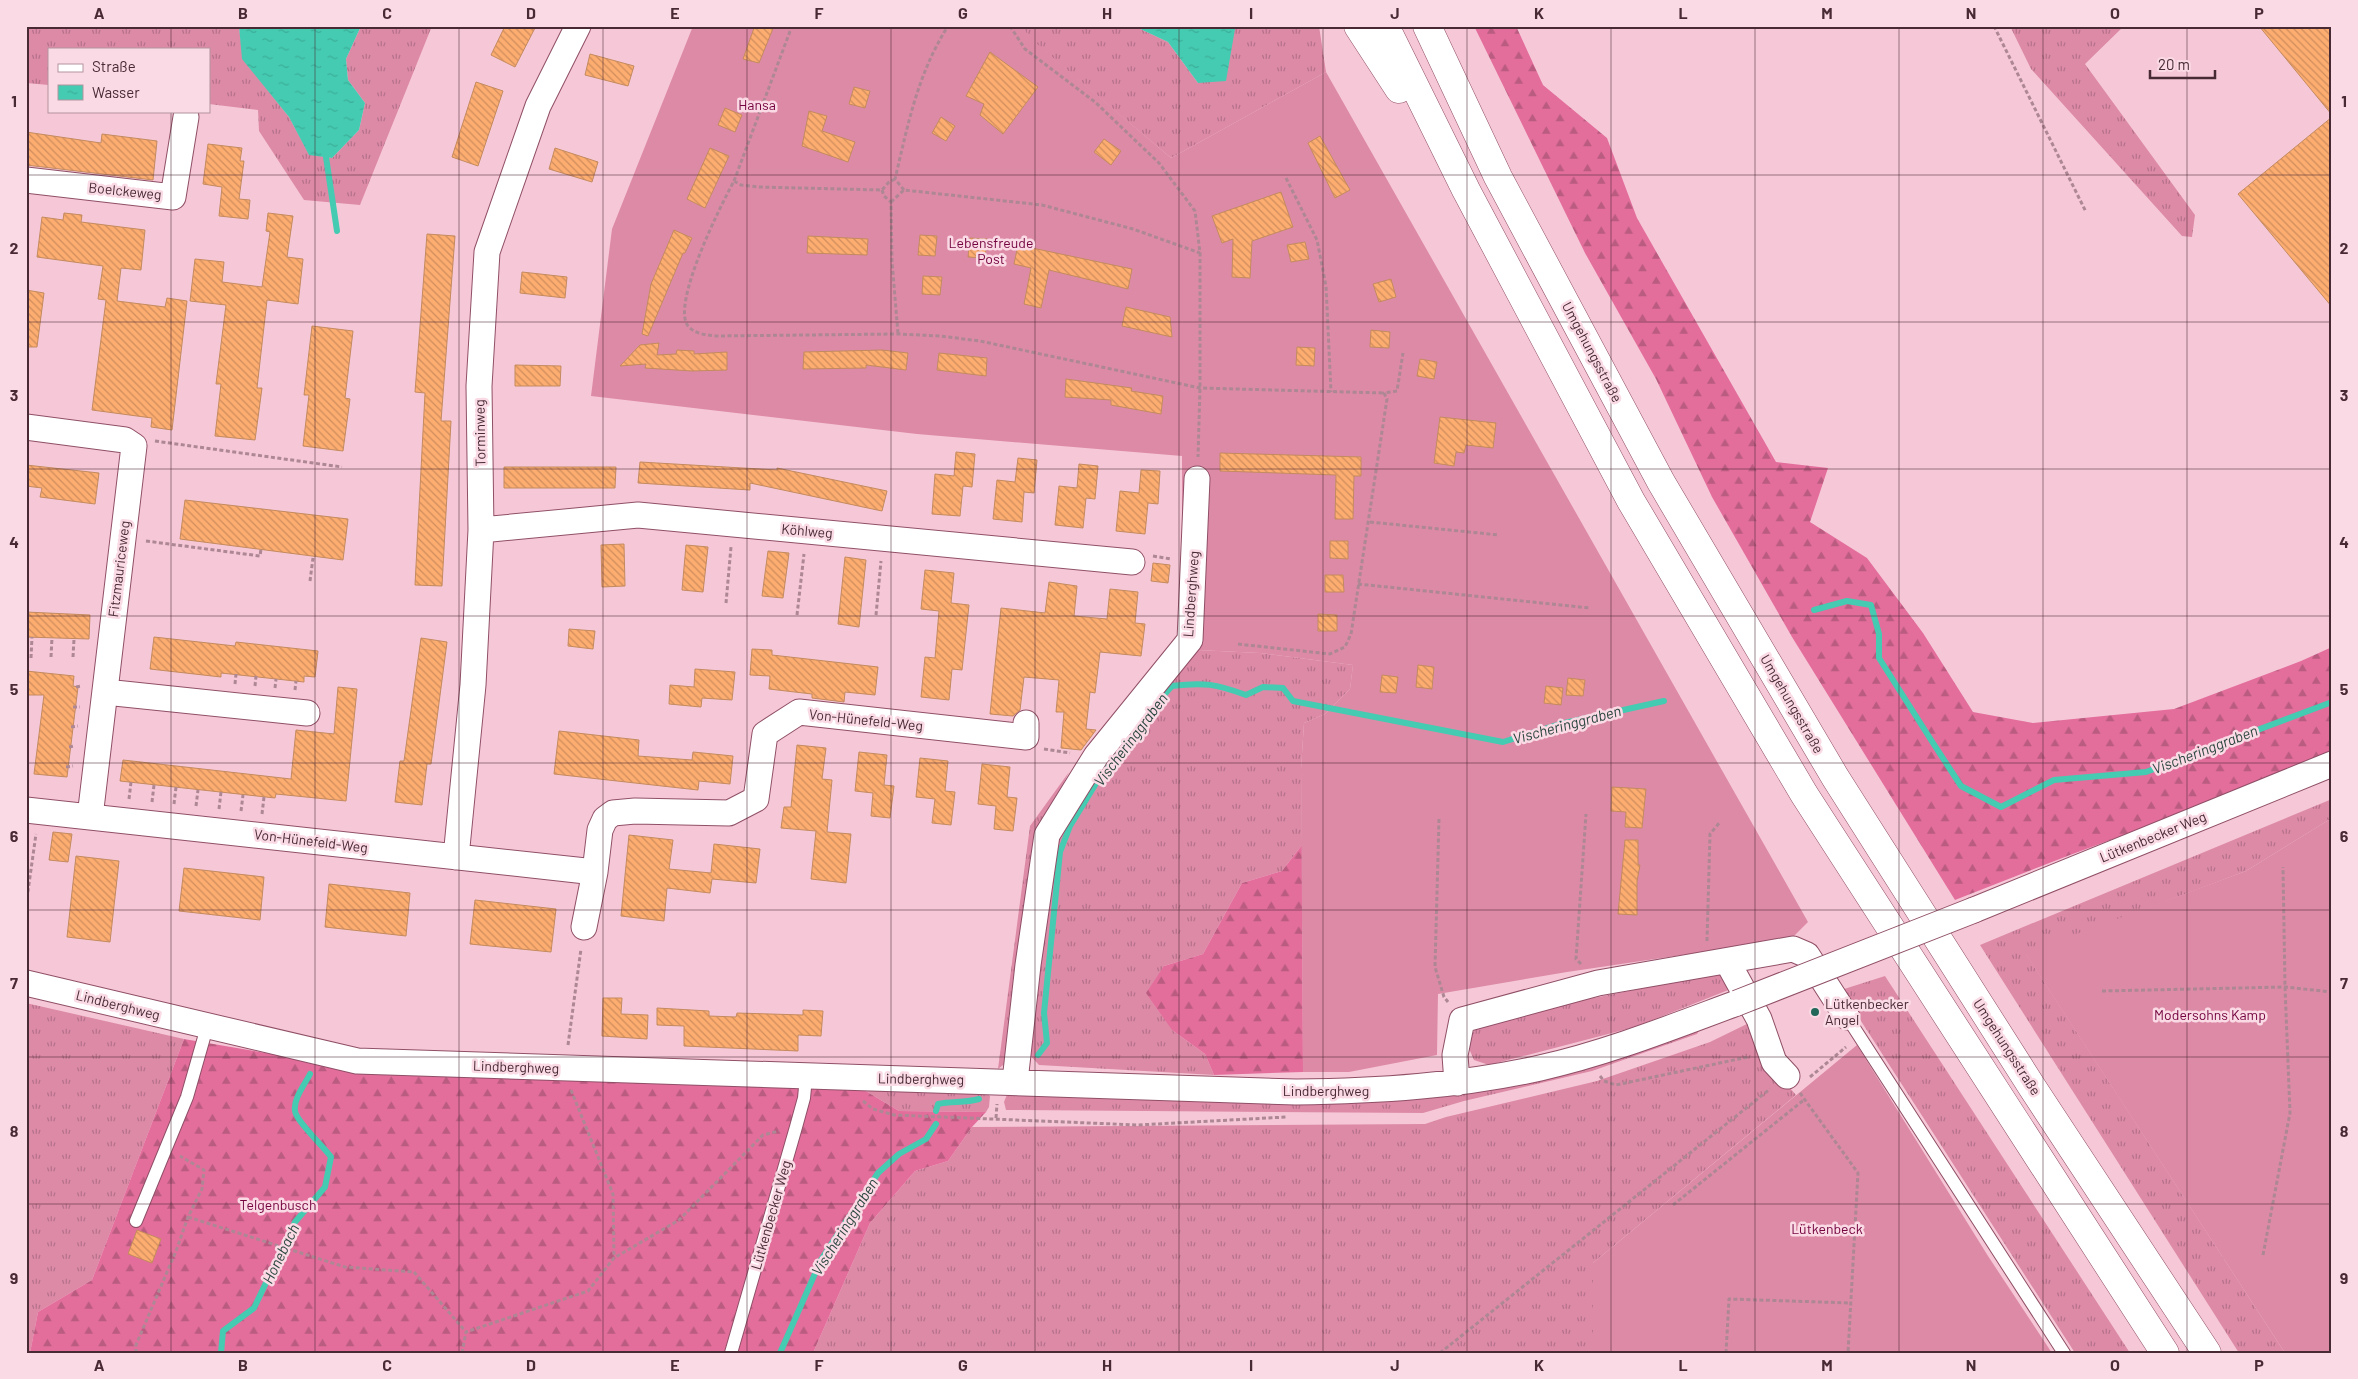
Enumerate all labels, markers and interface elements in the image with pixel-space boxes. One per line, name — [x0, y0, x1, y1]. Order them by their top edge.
text: A — [94, 3, 105, 22]
text: B — [238, 3, 248, 22]
text: C — [382, 3, 392, 22]
text: D — [526, 3, 536, 22]
text: E — [670, 3, 680, 22]
text: F — [815, 3, 824, 22]
text: G — [958, 3, 968, 22]
text: H — [1102, 3, 1112, 22]
text: I — [1249, 3, 1253, 22]
text: J — [1390, 3, 1400, 22]
text: K — [1534, 3, 1544, 22]
text: L — [1678, 3, 1688, 22]
text: M — [1821, 3, 1833, 22]
text: N — [1966, 3, 1976, 22]
text: O — [2110, 3, 2120, 22]
text: P — [2254, 3, 2264, 22]
legend — [48, 48, 210, 112]
scale bar — [2150, 48, 2216, 80]
text: 20 m — [2158, 55, 2190, 73]
text: Straße — [92, 57, 136, 75]
text: Wasser — [92, 83, 140, 101]
text: 1 — [11, 91, 17, 110]
text: 1 — [2341, 91, 2347, 110]
park label: Hansa — [738, 96, 776, 113]
street label: Boelckeweg — [88, 178, 162, 203]
park label: Lebensfreude Post — [949, 234, 1033, 267]
text: 2 — [10, 238, 19, 257]
text: 2 — [2340, 238, 2349, 257]
street label: Umgehungsstraße — [1559, 299, 1626, 405]
text: 3 — [10, 385, 18, 404]
text: 3 — [2340, 385, 2348, 404]
street label: Torminweg — [470, 399, 489, 467]
street label: Fitzmauriceweg — [104, 520, 133, 618]
street label: Köhlweg — [781, 520, 833, 541]
text: 4 — [9, 532, 19, 551]
text: 4 — [2339, 532, 2349, 551]
street label: Lindberghweg — [1179, 550, 1202, 638]
street label: Umgehungsstraße — [1757, 651, 1828, 756]
text: 5 — [10, 679, 19, 698]
text: 5 — [2340, 679, 2349, 698]
water label: Vischeringgraben — [1090, 689, 1171, 789]
water label: Vischeringgraben — [1511, 701, 1623, 747]
street label: Von-Hünefeld-Weg — [808, 705, 924, 734]
water label: Vischeringgraben — [2149, 721, 2260, 777]
street label: Lütkenbecker Weg — [2097, 807, 2209, 866]
street label: Von-Hünefeld-Weg — [253, 825, 369, 856]
text: 6 — [10, 826, 19, 845]
text: 6 — [2340, 826, 2349, 845]
text: 7 — [10, 973, 18, 992]
text: 7 — [2340, 973, 2348, 992]
street label: Lindberghweg — [74, 986, 162, 1023]
place label: Lütkenbecker Angel — [1825, 995, 1909, 1028]
street label: Umgehungsstraße — [1970, 995, 2045, 1098]
marker: Lütkenbecker Angel — [1809, 1006, 1821, 1018]
park label: Modersohns Kamp — [2154, 1006, 2266, 1023]
street label: Lindberghweg — [473, 1056, 559, 1077]
street label: Lindberghweg — [878, 1069, 964, 1088]
street label: Lindberghweg — [1283, 1082, 1369, 1099]
text: 8 — [10, 1121, 19, 1140]
text: 8 — [2340, 1121, 2349, 1140]
street label: Lütkenbecker Weg — [747, 1158, 794, 1272]
water label: Vischeringgraben — [807, 1174, 881, 1278]
park label: Telgenbusch — [240, 1196, 316, 1213]
park label: Lütkenbeck — [1791, 1220, 1863, 1237]
water label: Honebach — [258, 1221, 302, 1286]
text: 9 — [10, 1268, 18, 1287]
text: 9 — [2340, 1268, 2348, 1287]
text: A — [94, 1355, 105, 1374]
text: B — [238, 1355, 248, 1374]
text: C — [382, 1355, 392, 1374]
text: D — [526, 1355, 536, 1374]
text: E — [670, 1355, 680, 1374]
text: F — [815, 1355, 824, 1374]
text: G — [958, 1355, 968, 1374]
text: H — [1102, 1355, 1112, 1374]
text: I — [1249, 1355, 1253, 1374]
text: J — [1390, 1355, 1400, 1374]
text: K — [1534, 1355, 1544, 1374]
text: L — [1678, 1355, 1688, 1374]
text: M — [1821, 1355, 1833, 1374]
text: N — [1966, 1355, 1976, 1374]
text: O — [2110, 1355, 2120, 1374]
text: P — [2254, 1355, 2264, 1374]

